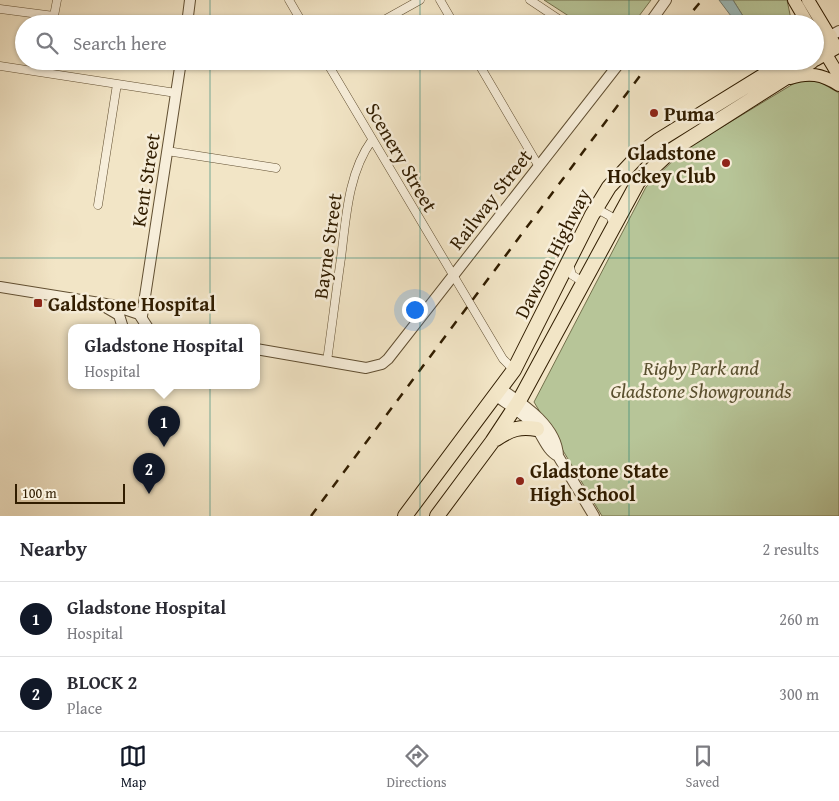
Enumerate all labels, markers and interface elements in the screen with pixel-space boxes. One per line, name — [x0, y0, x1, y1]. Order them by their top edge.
search box — [15, 15, 824, 70]
icon: search — [33, 29, 61, 57]
text: Search here — [73, 29, 167, 57]
street label: Scenery Street — [359, 97, 445, 217]
place label: Puma — [664, 99, 715, 128]
marker: Puma — [648, 107, 660, 119]
street label: Kent Street — [123, 131, 167, 229]
place label: Gladstone Hockey Club — [607, 138, 716, 190]
street label: Railway Street — [441, 143, 539, 255]
marker: Gladstone Hockey Club — [720, 157, 732, 169]
street label: Dawson Highway — [507, 183, 597, 323]
street label: Bayne Street — [305, 191, 349, 301]
place label: Galdstone Hospital — [48, 289, 216, 318]
marker: Galdstone Hospital — [32, 297, 44, 309]
your location — [402, 297, 428, 323]
popup — [68, 324, 260, 389]
text: Gladstone Hospital — [84, 331, 244, 359]
park label: Rigby Park and Gladstone Showgrounds — [610, 353, 792, 405]
text: Hospital — [84, 359, 140, 383]
pin: 1 — [148, 406, 180, 447]
pin: 2 — [133, 453, 165, 494]
place label: Gladstone State High School — [530, 456, 669, 508]
marker: Gladstone State High School — [514, 475, 526, 487]
scale bar — [15, 481, 125, 504]
text: 100 m — [22, 483, 57, 503]
text: Nearby — [20, 533, 87, 564]
text: 2 results — [762, 537, 819, 561]
text: Gladstone Hospital — [67, 593, 226, 621]
text: 1 — [32, 607, 40, 631]
text: 260 m — [779, 607, 819, 631]
text: Hospital — [67, 621, 123, 645]
text: BLOCK 2 — [67, 668, 137, 696]
text: 2 — [32, 682, 40, 706]
text: 300 m — [779, 682, 819, 706]
text: Place — [67, 696, 102, 720]
tab: Map — [119, 742, 147, 792]
tab: Directions — [386, 742, 447, 792]
tab: Saved — [686, 742, 720, 792]

